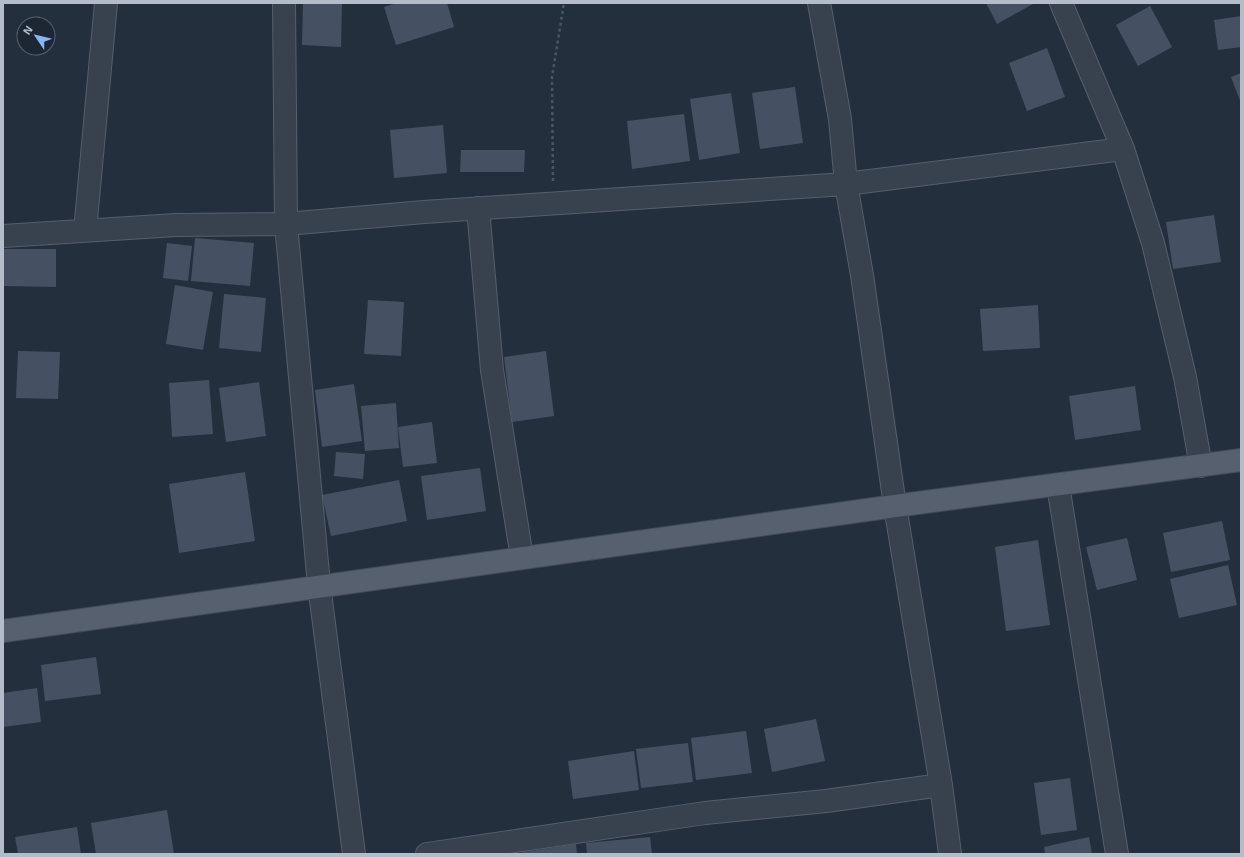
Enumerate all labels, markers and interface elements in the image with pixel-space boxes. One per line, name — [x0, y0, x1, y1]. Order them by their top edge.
north arrow — [16, 16, 56, 56]
text: N — [20, 23, 35, 37]

